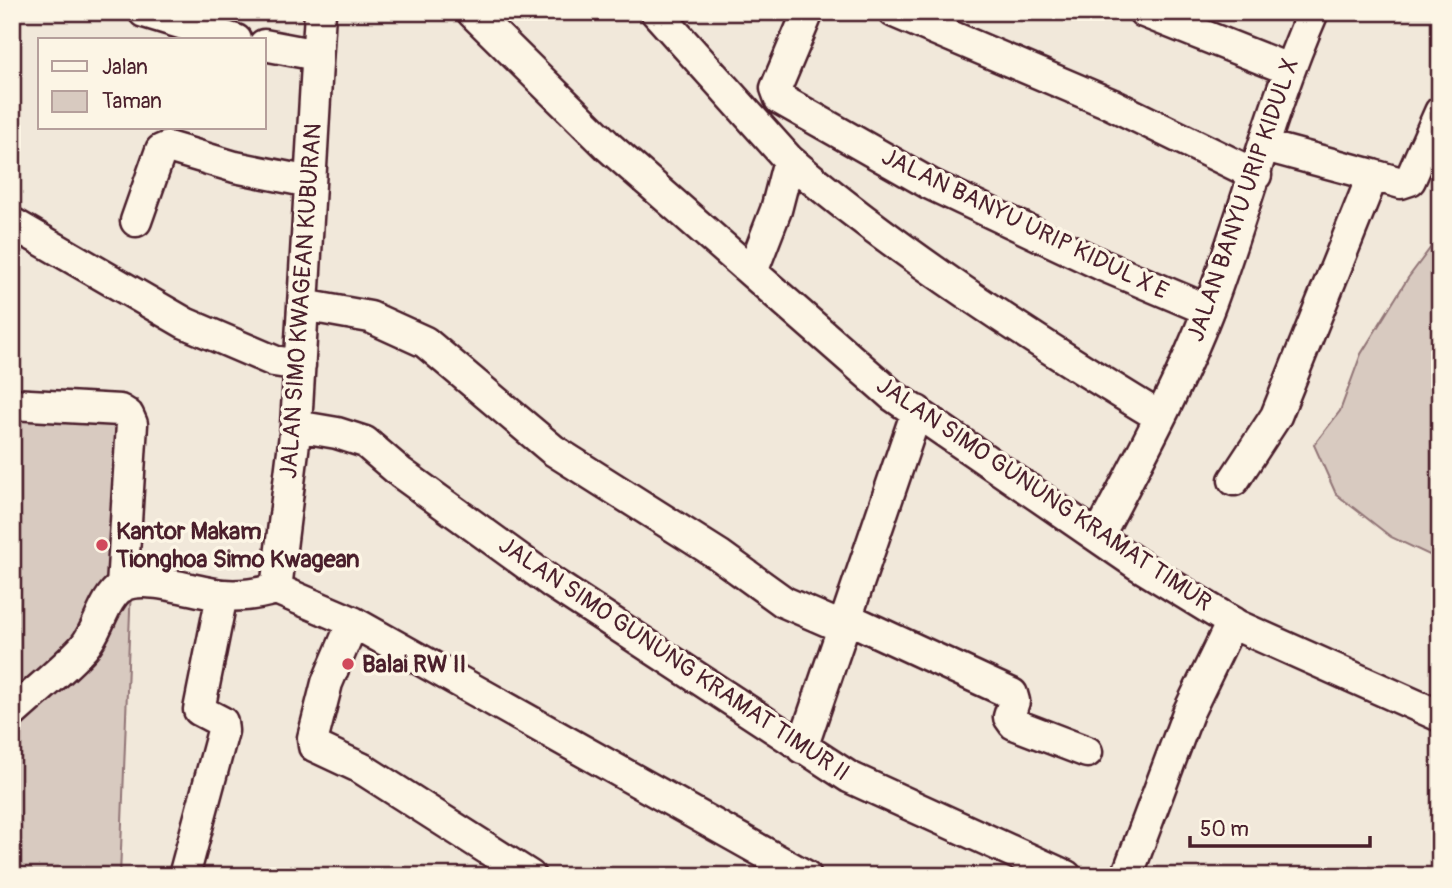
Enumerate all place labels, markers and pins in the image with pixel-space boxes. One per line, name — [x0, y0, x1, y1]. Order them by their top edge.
place label: Kantor Makam Tionghoa Simo Kwagean — [115, 517, 360, 574]
marker: Kantor Makam Tionghoa Simo Kwagean — [94, 537, 110, 553]
place label: Balai RW II — [362, 650, 466, 679]
marker: Balai RW II — [340, 656, 356, 672]

